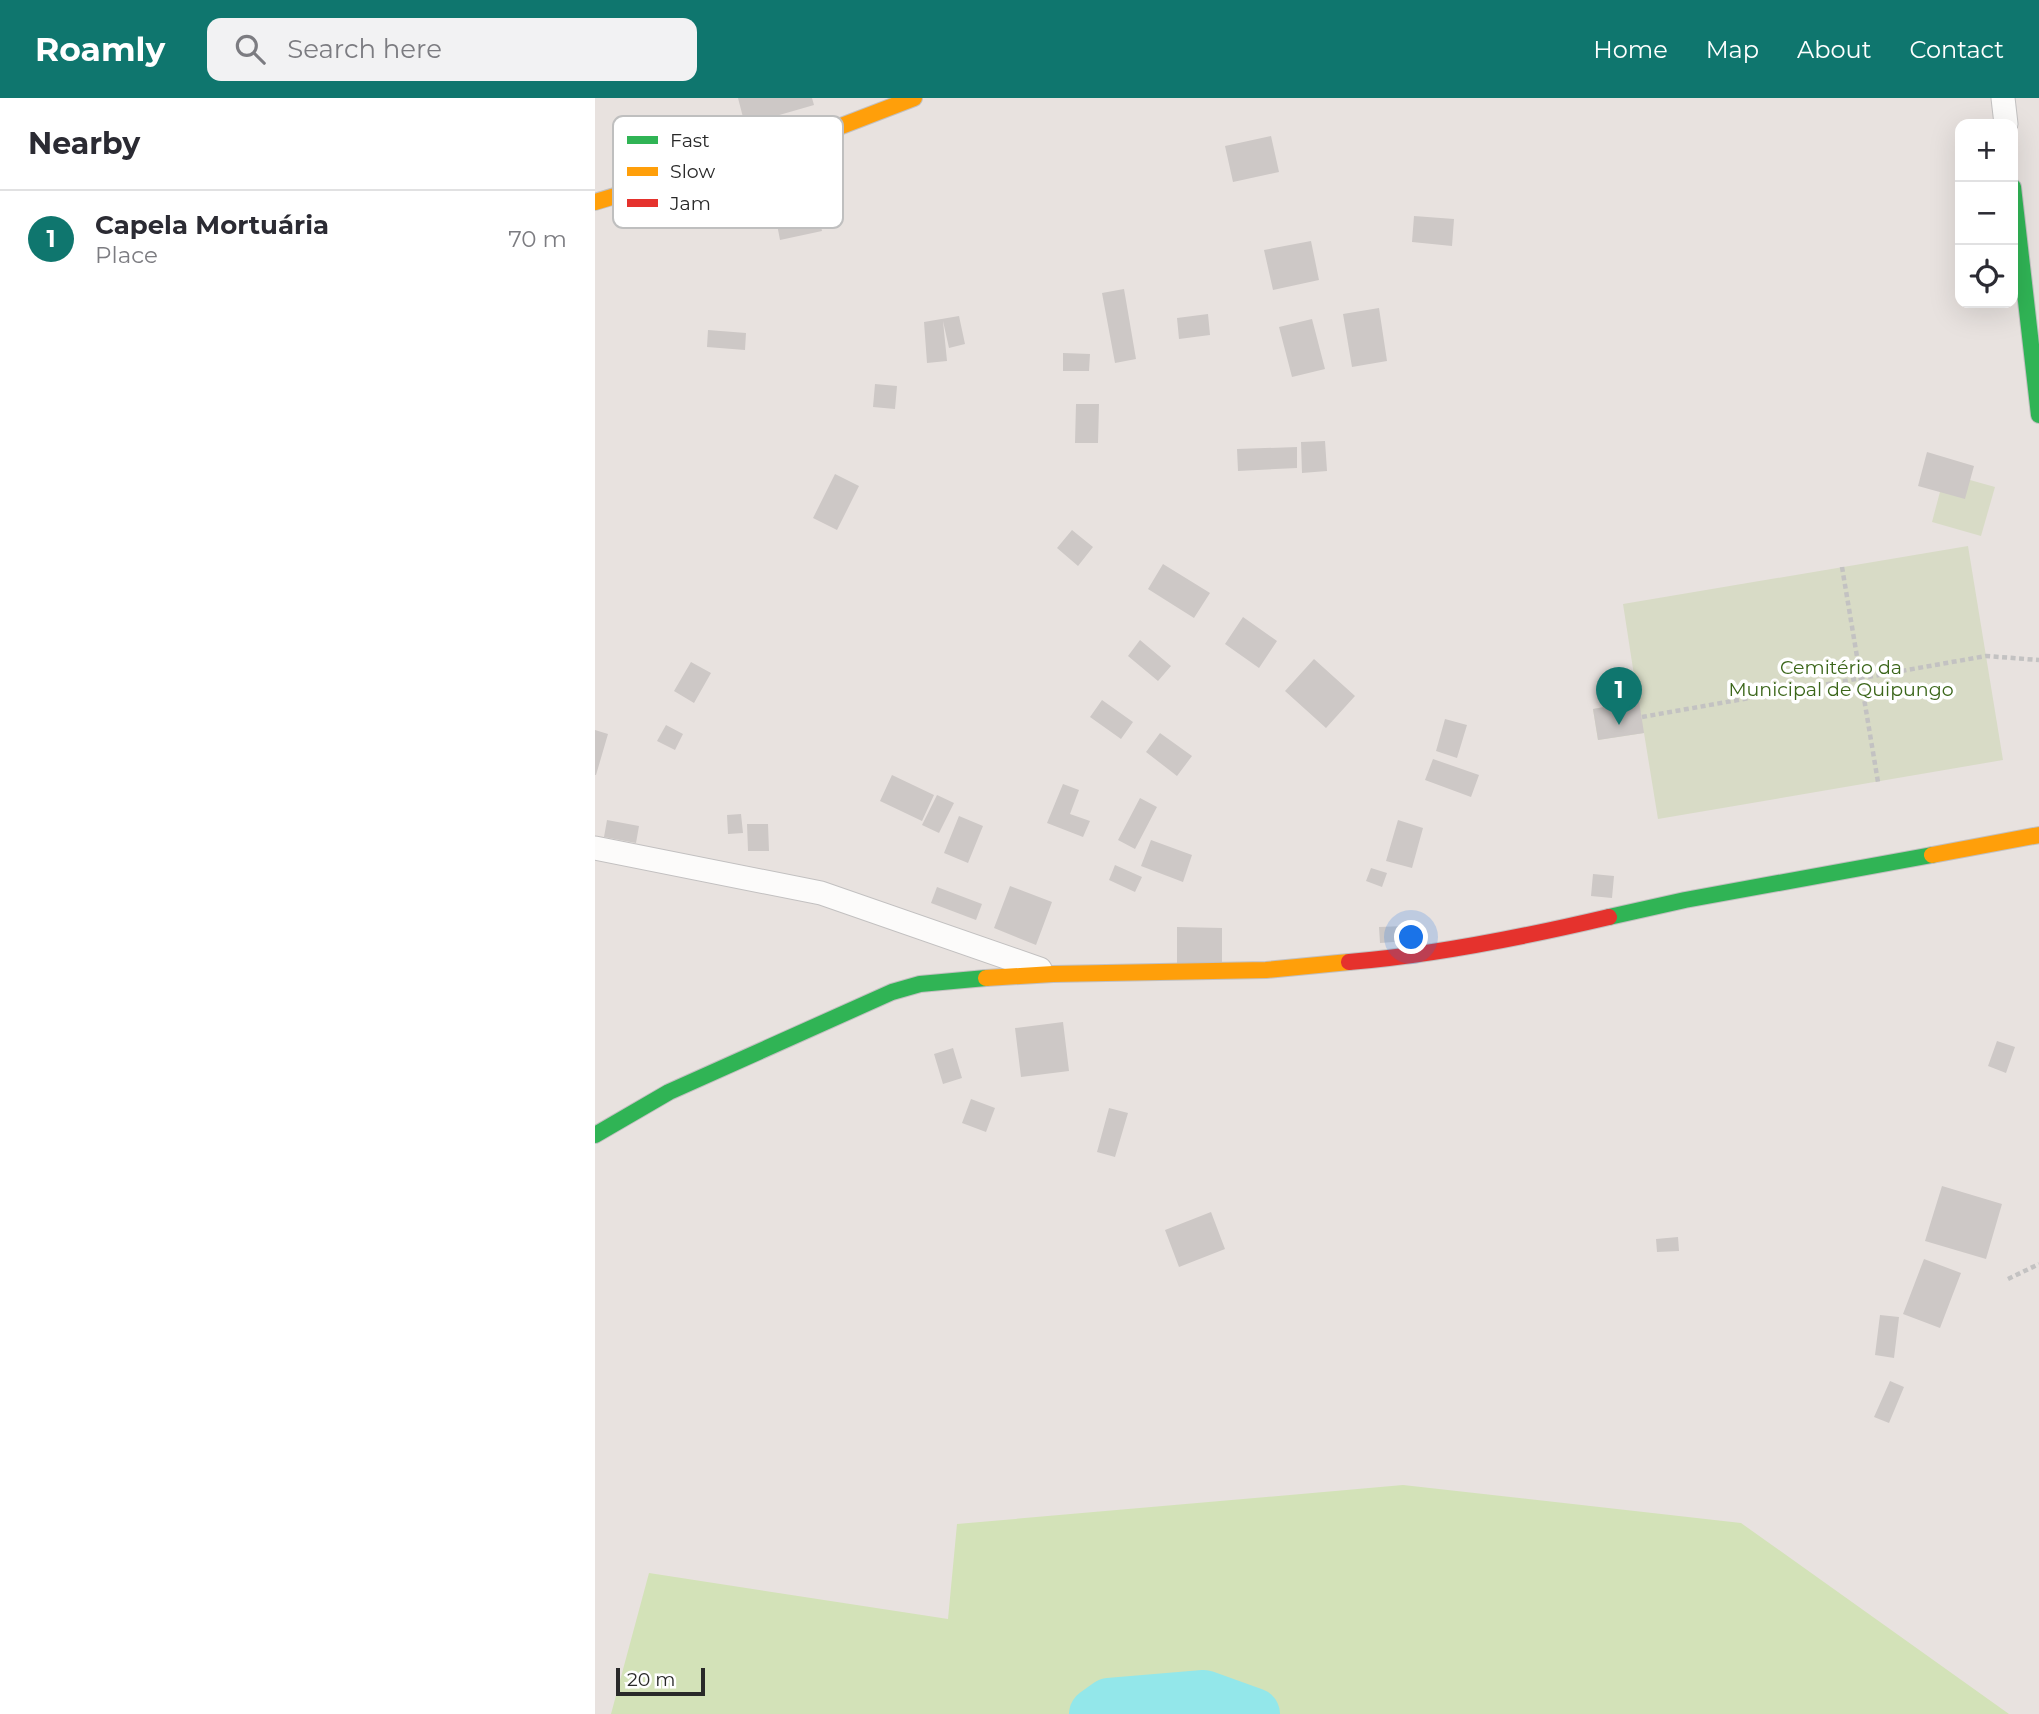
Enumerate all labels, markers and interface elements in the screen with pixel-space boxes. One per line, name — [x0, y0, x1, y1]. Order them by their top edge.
search box — [207, 18, 697, 81]
text: Roamly — [35, 29, 165, 69]
icon: search — [231, 30, 269, 68]
text: Search here — [287, 33, 442, 65]
text: Home — [1593, 35, 1668, 64]
text: Map — [1706, 35, 1759, 64]
text: About — [1797, 35, 1871, 64]
text: Contact — [1909, 35, 2004, 64]
legend — [613, 116, 843, 228]
map controls — [1955, 119, 2018, 308]
button: + — [1955, 119, 2018, 182]
text: Nearby — [28, 125, 140, 162]
text: Fast — [670, 129, 710, 152]
text: Slow — [670, 160, 715, 183]
button: − — [1955, 182, 2018, 245]
text: Jam — [669, 192, 711, 215]
text: Capela Mortuária — [95, 209, 329, 241]
text: 1 — [46, 225, 56, 253]
text: 70 m — [508, 225, 567, 253]
text: Place — [95, 241, 158, 269]
button: locate — [1955, 245, 2018, 308]
park label: Cemitério da Municipal de Quipungo — [1728, 656, 1954, 701]
pin: 1 — [1596, 667, 1642, 725]
your location — [1394, 920, 1428, 954]
scale bar — [616, 1665, 705, 1697]
text: 20 m — [627, 1668, 675, 1691]

